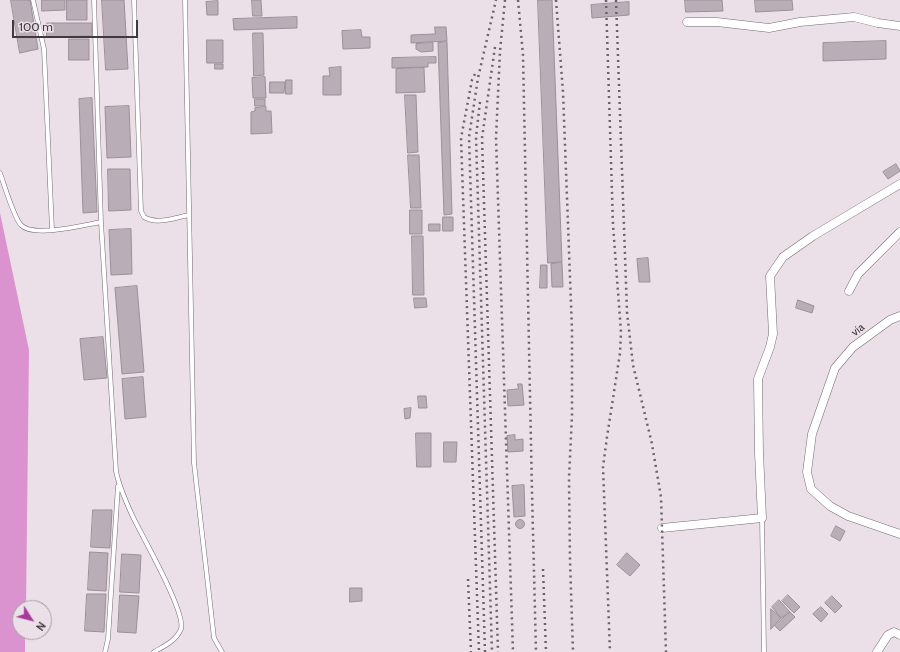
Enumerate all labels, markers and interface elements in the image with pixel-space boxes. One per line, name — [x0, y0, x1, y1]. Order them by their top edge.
scale bar — [14, 12, 140, 38]
text: 100 m — [19, 19, 53, 34]
street label: via — [849, 321, 867, 339]
north arrow — [12, 600, 52, 640]
text: N — [33, 619, 49, 634]

